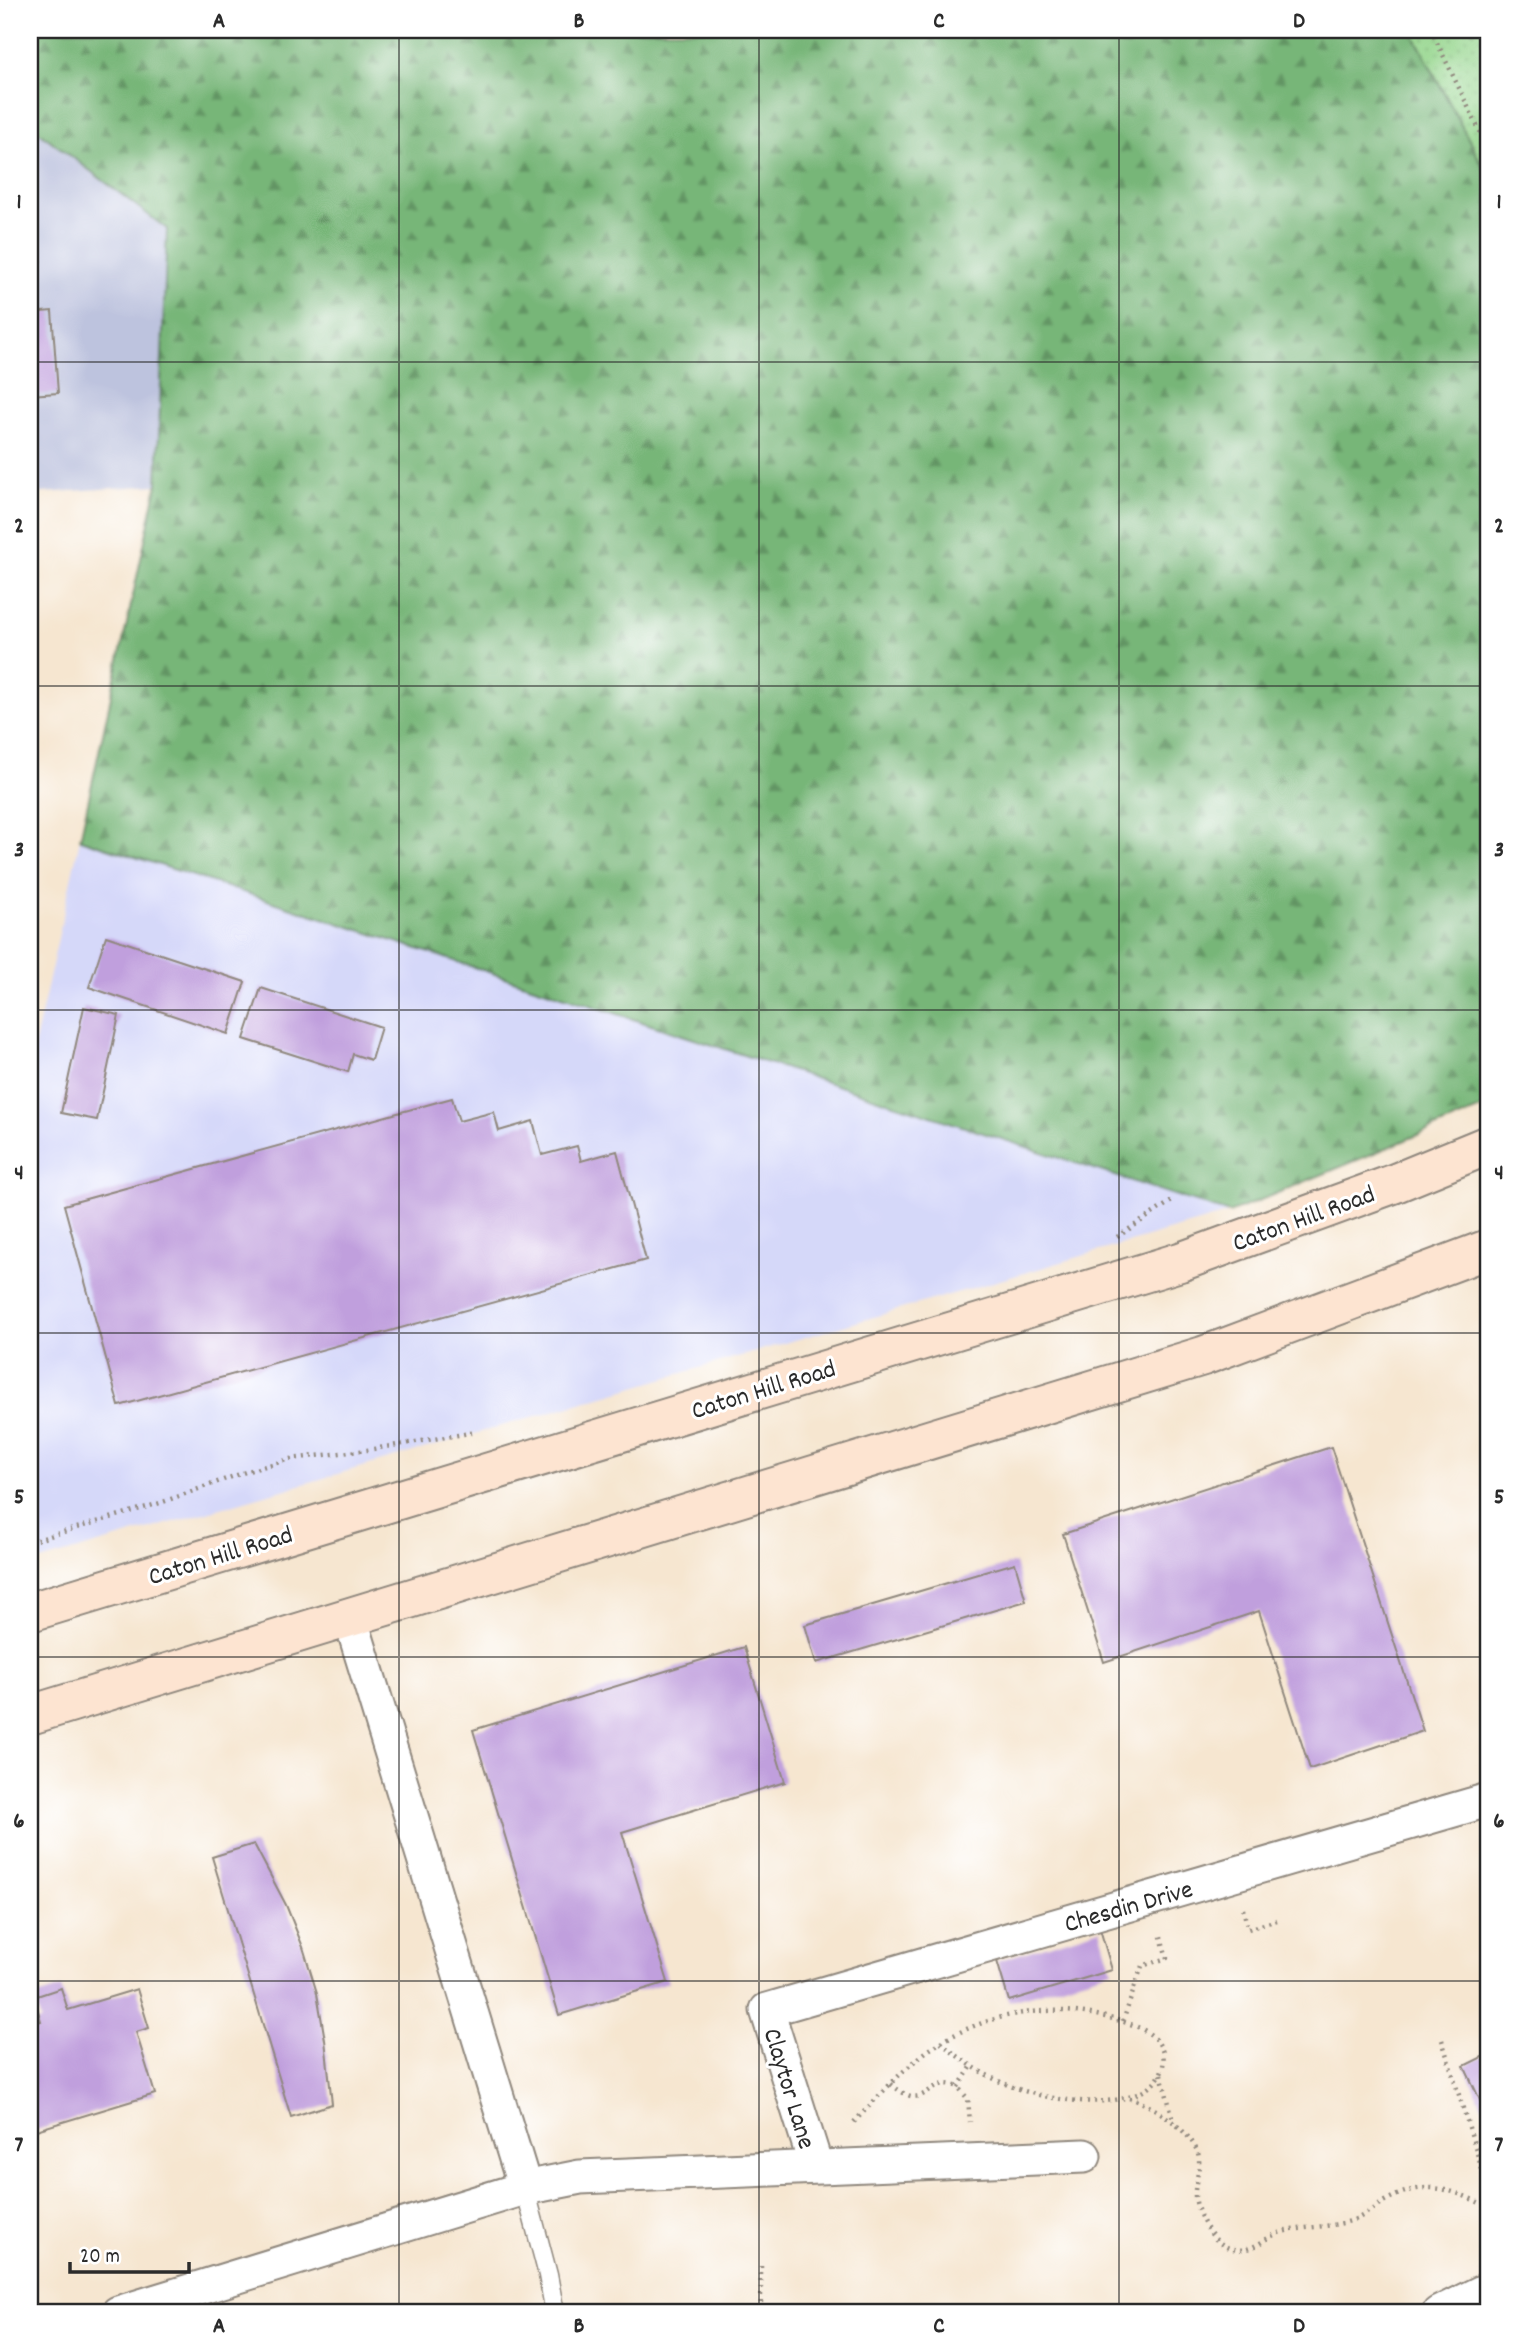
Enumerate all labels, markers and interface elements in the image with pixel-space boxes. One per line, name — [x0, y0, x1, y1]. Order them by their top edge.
text: A — [213, 6, 225, 39]
text: B — [574, 6, 585, 39]
text: C — [933, 6, 945, 39]
text: D — [1293, 6, 1305, 39]
text: 1 — [16, 187, 22, 220]
text: 1 — [1496, 187, 1502, 220]
text: 2 — [14, 511, 24, 544]
text: 2 — [1494, 511, 1504, 544]
text: 3 — [14, 835, 24, 868]
text: 3 — [1494, 835, 1504, 868]
text: 4 — [14, 1158, 24, 1191]
text: 4 — [1494, 1158, 1504, 1191]
street label: Caton Hill Road — [1228, 1177, 1381, 1263]
street label: Caton Hill Road — [687, 1352, 841, 1431]
text: 5 — [14, 1482, 24, 1515]
text: 5 — [1494, 1482, 1504, 1515]
street label: Caton Hill Road — [144, 1518, 298, 1597]
text: 6 — [13, 1806, 25, 1839]
text: 6 — [1493, 1806, 1505, 1839]
street label: Chesdin Drive — [1060, 1872, 1198, 1944]
street label: Claytor Lane — [752, 2024, 824, 2154]
text: 7 — [15, 2130, 24, 2163]
text: 7 — [1495, 2130, 1504, 2163]
scale bar — [70, 2231, 189, 2275]
text: 20 m — [80, 2243, 120, 2273]
text: A — [213, 2311, 225, 2343]
text: B — [574, 2311, 585, 2343]
text: C — [933, 2311, 945, 2343]
text: D — [1293, 2311, 1305, 2343]

